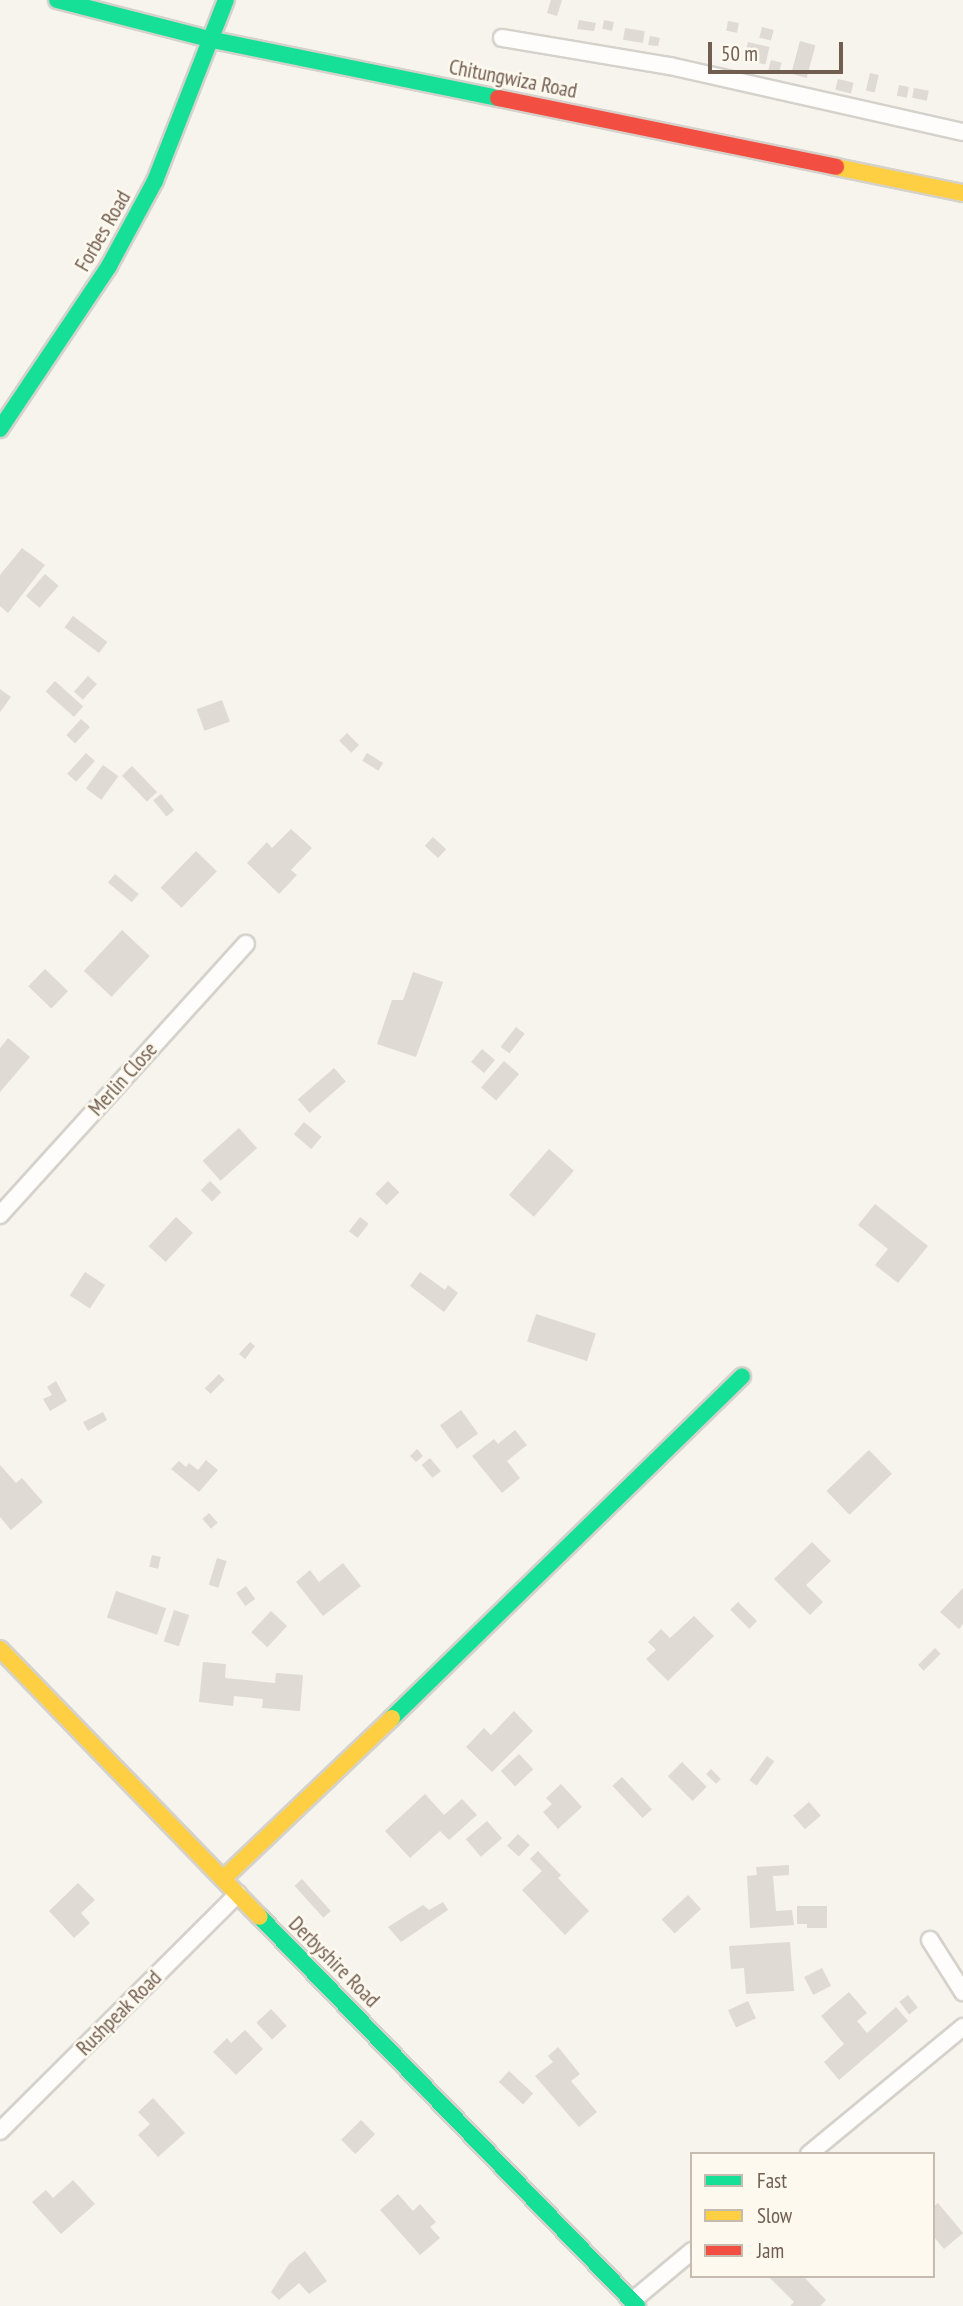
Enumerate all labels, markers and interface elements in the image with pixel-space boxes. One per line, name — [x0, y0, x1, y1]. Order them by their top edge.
scale bar — [711, 28, 846, 72]
text: 50 m — [721, 40, 758, 67]
street label: Chitungwiza Road — [447, 54, 579, 104]
street label: Forbes Road — [70, 186, 136, 276]
street label: Merlin Close — [83, 1037, 163, 1121]
street label: Derbyshire Road — [283, 1911, 385, 2013]
street label: Rushpeak Road — [71, 1965, 167, 2061]
legend — [690, 2152, 935, 2278]
text: Fast — [757, 2167, 787, 2194]
text: Slow — [757, 2202, 792, 2229]
text: Jam — [757, 2237, 784, 2264]

